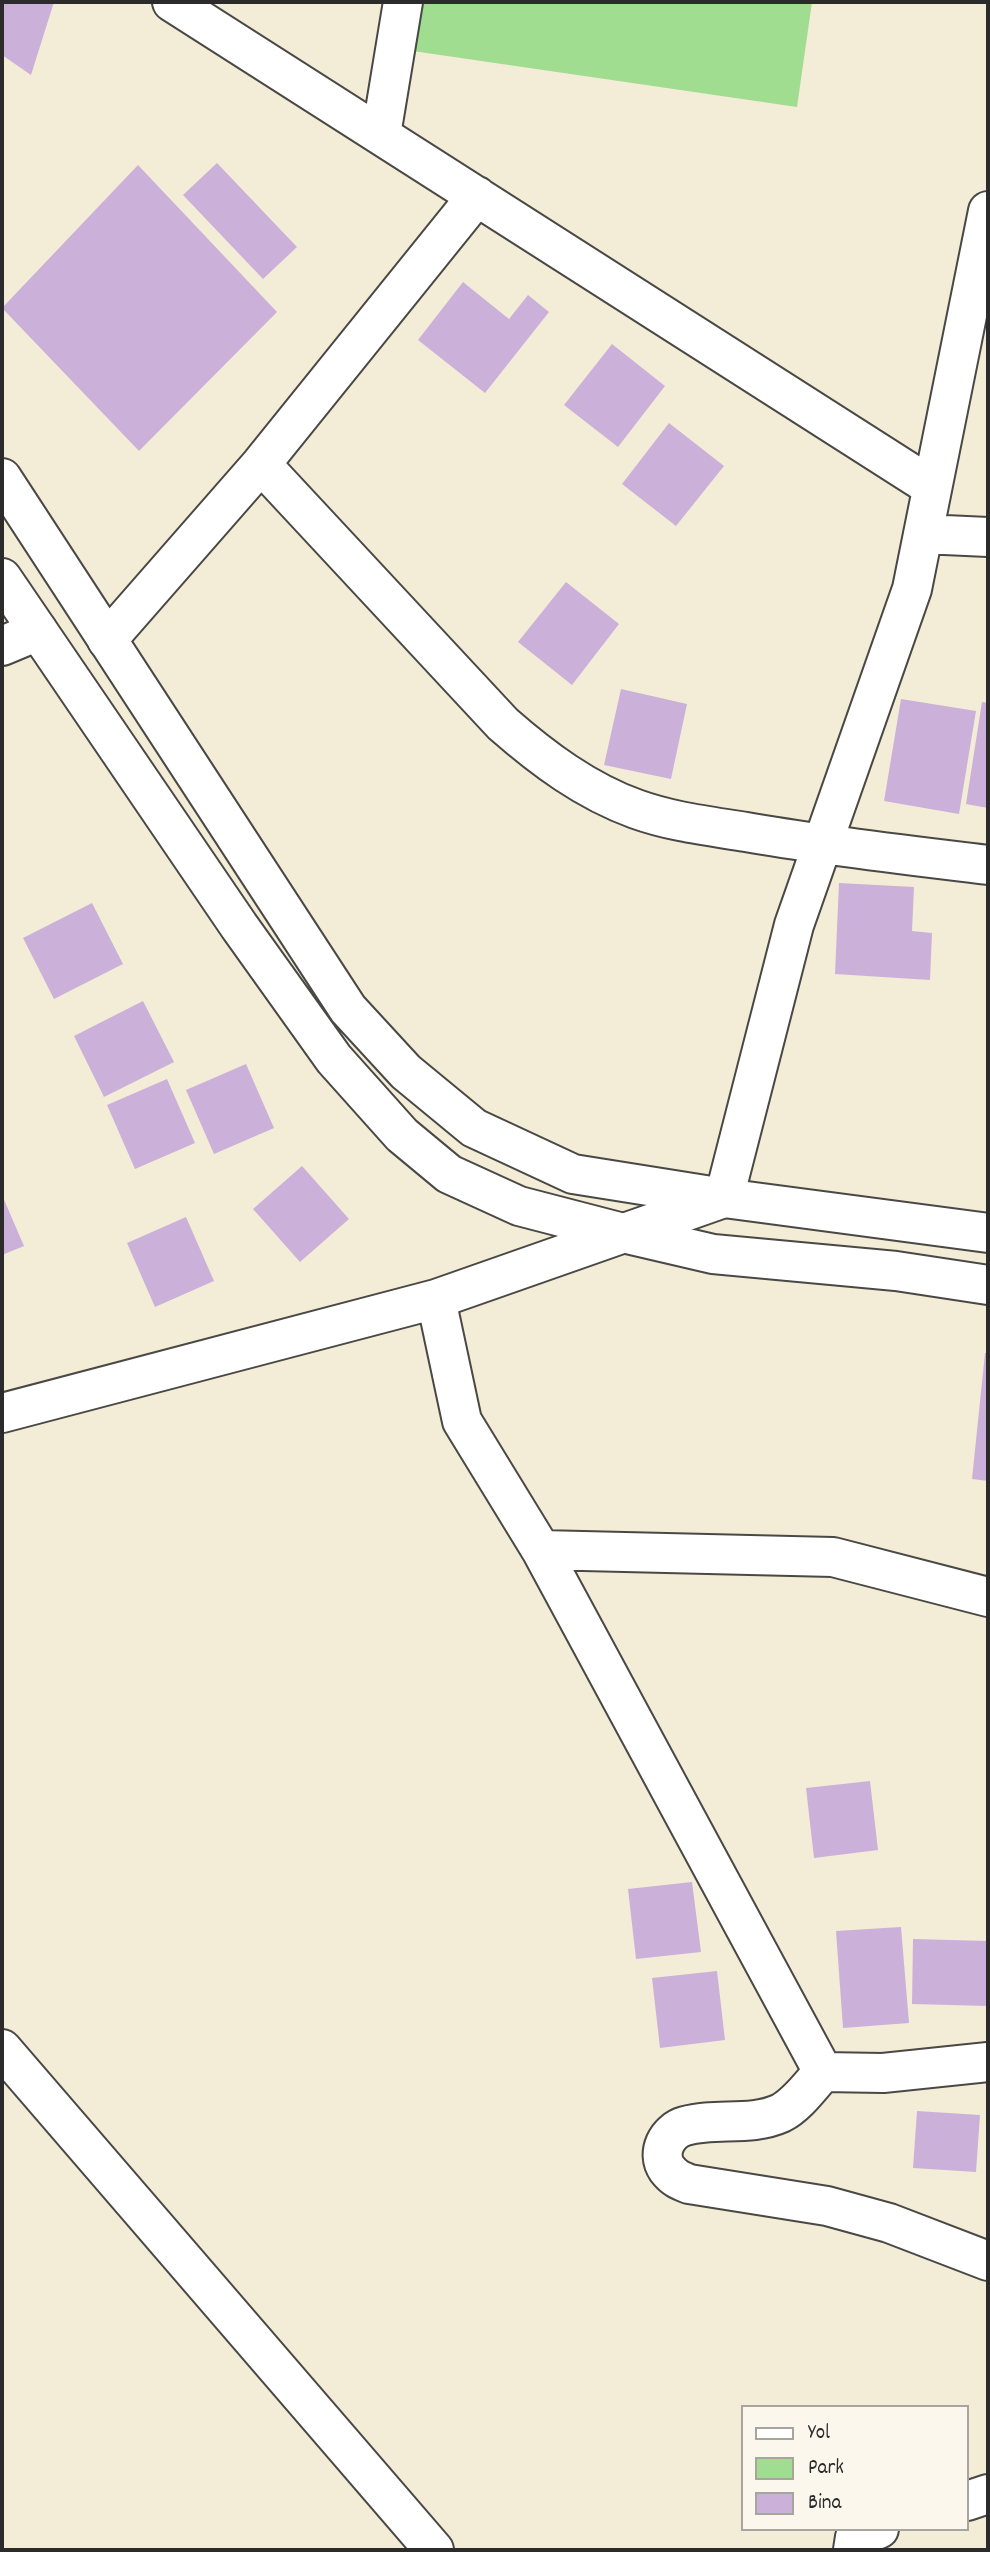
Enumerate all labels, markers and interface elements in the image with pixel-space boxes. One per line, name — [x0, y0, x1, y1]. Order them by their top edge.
legend — [741, 2405, 969, 2531]
text: Yol — [808, 2419, 830, 2449]
text: Park — [808, 2454, 844, 2484]
text: Bina — [808, 2489, 841, 2519]

